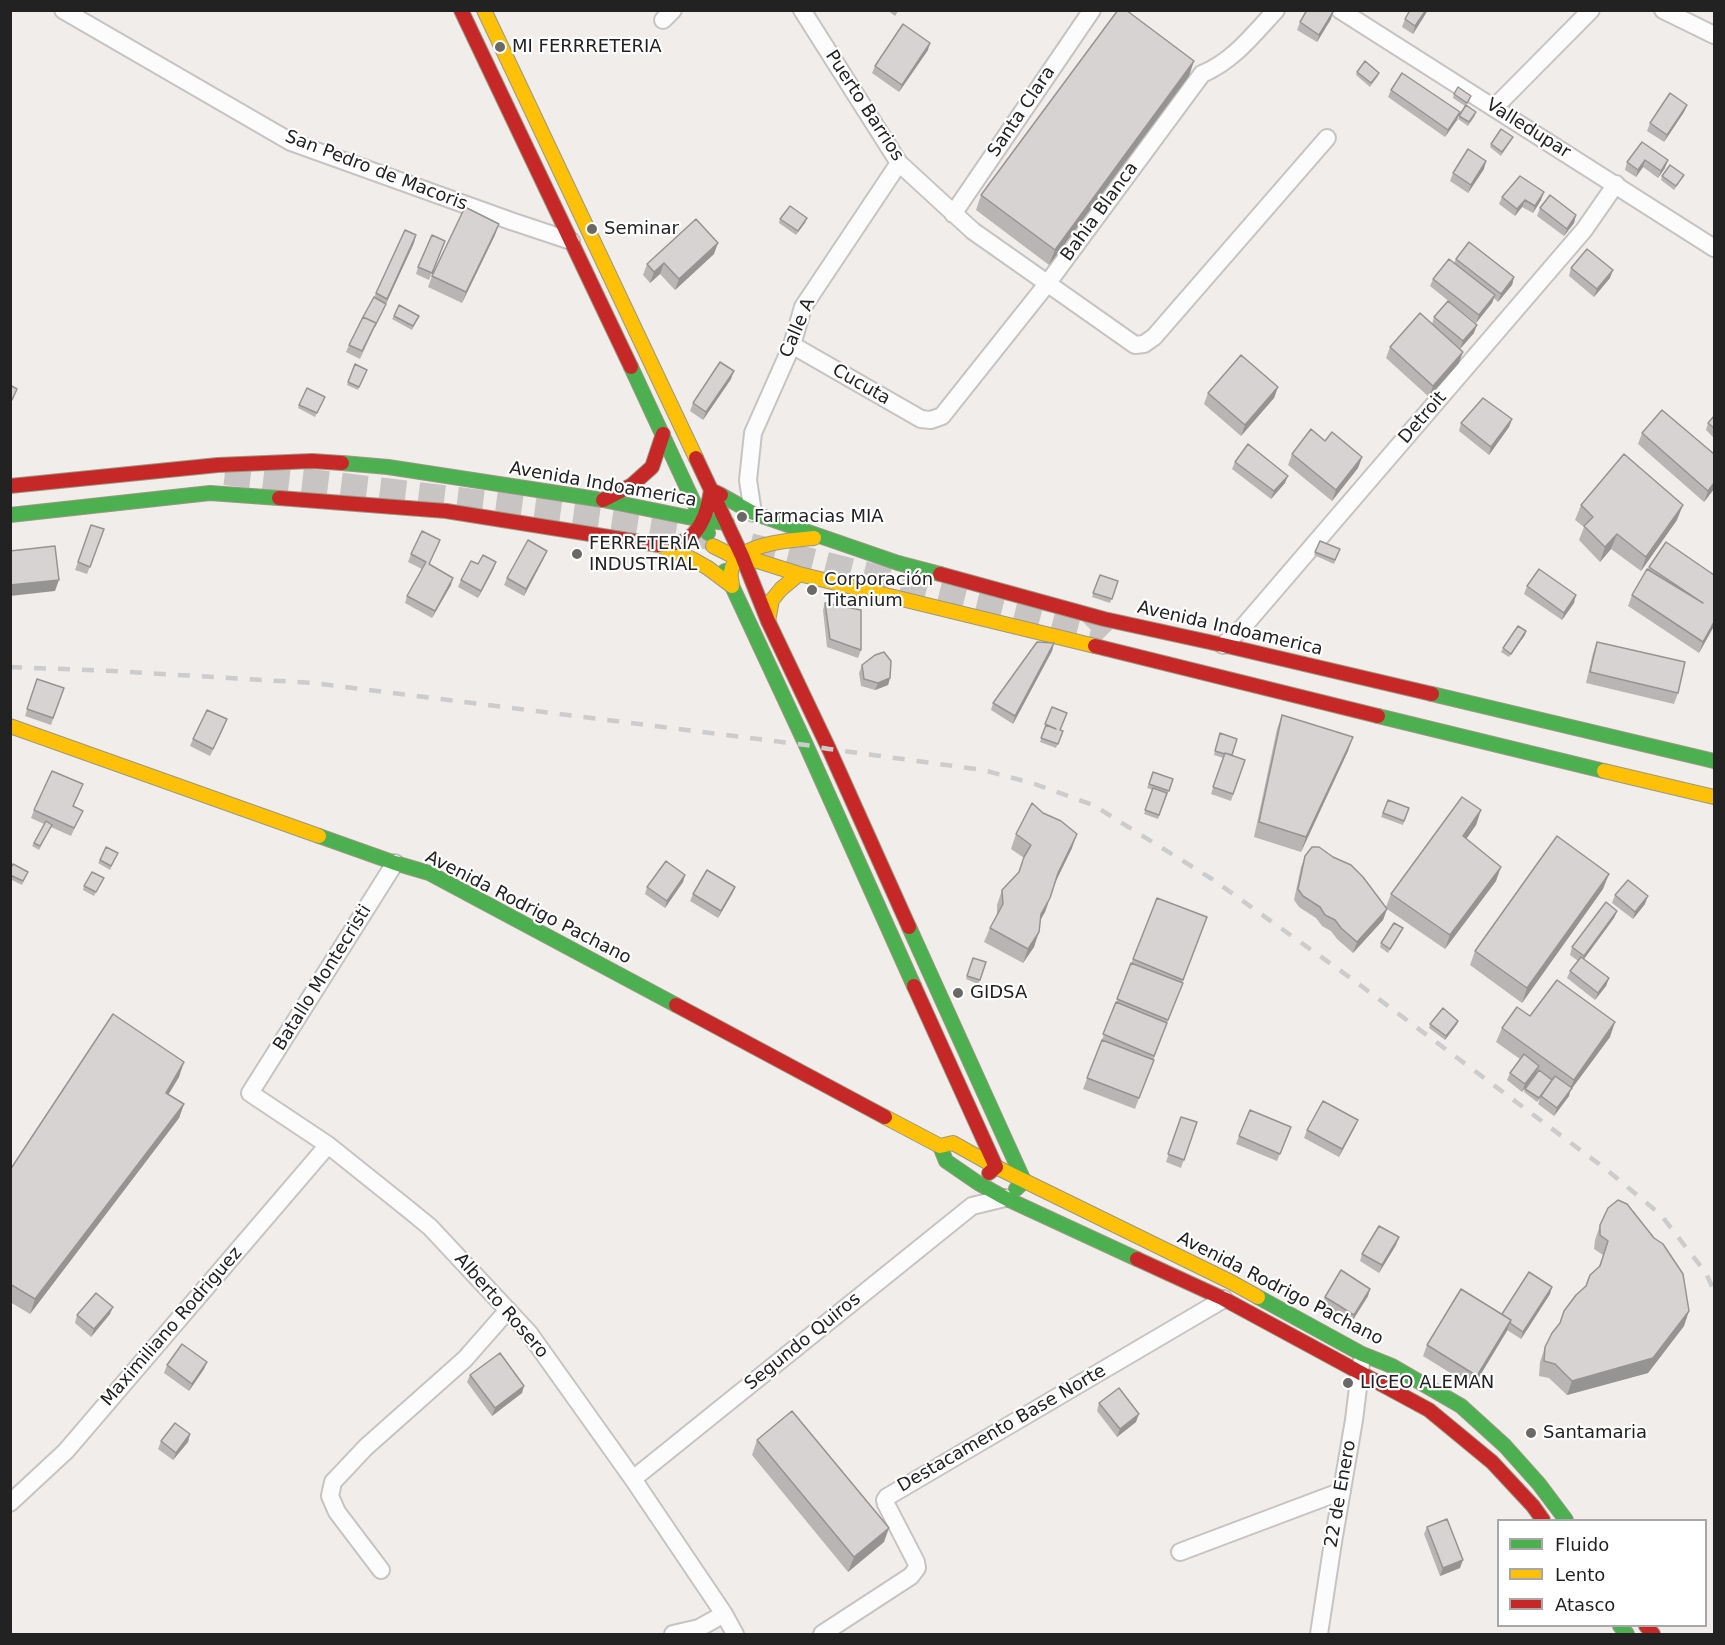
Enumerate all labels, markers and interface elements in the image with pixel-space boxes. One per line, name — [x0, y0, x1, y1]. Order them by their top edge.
place label: MI FERRRETERIA — [512, 36, 662, 58]
marker: MI FERRRETERIA — [493, 40, 507, 54]
street label: Puerto Barrios — [820, 47, 908, 165]
street label: Santa Clara — [984, 63, 1060, 161]
street label: Valledupar — [1482, 94, 1574, 164]
street label: San Pedro de Macoris — [282, 126, 470, 216]
street label: Bahia Blanca — [1057, 158, 1143, 266]
place label: Seminar — [604, 218, 679, 240]
marker: Seminar — [585, 222, 599, 236]
street label: Calle A — [776, 295, 820, 361]
street label: Cucuta — [828, 360, 894, 410]
street label: Detroit — [1394, 387, 1452, 449]
street label: Avenida Indoamerica — [508, 458, 698, 512]
place label: Farmacias MIA — [754, 506, 884, 528]
marker: Farmacias MIA — [735, 510, 749, 524]
place label: FERRETERÍA INDUSTRIAL — [589, 533, 700, 576]
marker: FERRETERÍA INDUSTRIAL — [570, 547, 584, 561]
place label: Corporación Titanium — [824, 569, 933, 612]
marker: Corporación Titanium — [805, 583, 819, 597]
street label: Avenida Indoamerica — [1135, 597, 1325, 661]
street label: Avenida Rodrigo Pachano — [421, 847, 635, 969]
street label: Batallo Montecristi — [269, 901, 377, 1055]
place label: GIDSA — [970, 982, 1027, 1004]
marker: GIDSA — [951, 986, 965, 1000]
street label: Avenida Rodrigo Pachano — [1173, 1228, 1387, 1350]
street label: Maximiliano Rodriguez — [97, 1243, 247, 1411]
street label: Alberto Rosero — [449, 1249, 553, 1363]
street label: Segundo Quiros — [741, 1289, 865, 1395]
street label: Destacamento Base Norte — [894, 1360, 1110, 1498]
place label: LICEO ALEMAN — [1360, 1372, 1494, 1394]
marker: LICEO ALEMAN — [1341, 1376, 1355, 1390]
place label: Santamaria — [1543, 1422, 1647, 1444]
marker: Santamaria — [1524, 1426, 1538, 1440]
street label: 22 de Enero — [1321, 1439, 1361, 1549]
legend — [1497, 1519, 1707, 1627]
text: Fluido — [1555, 1534, 1609, 1555]
text: Lento — [1555, 1564, 1605, 1585]
text: Atasco — [1555, 1594, 1615, 1615]

